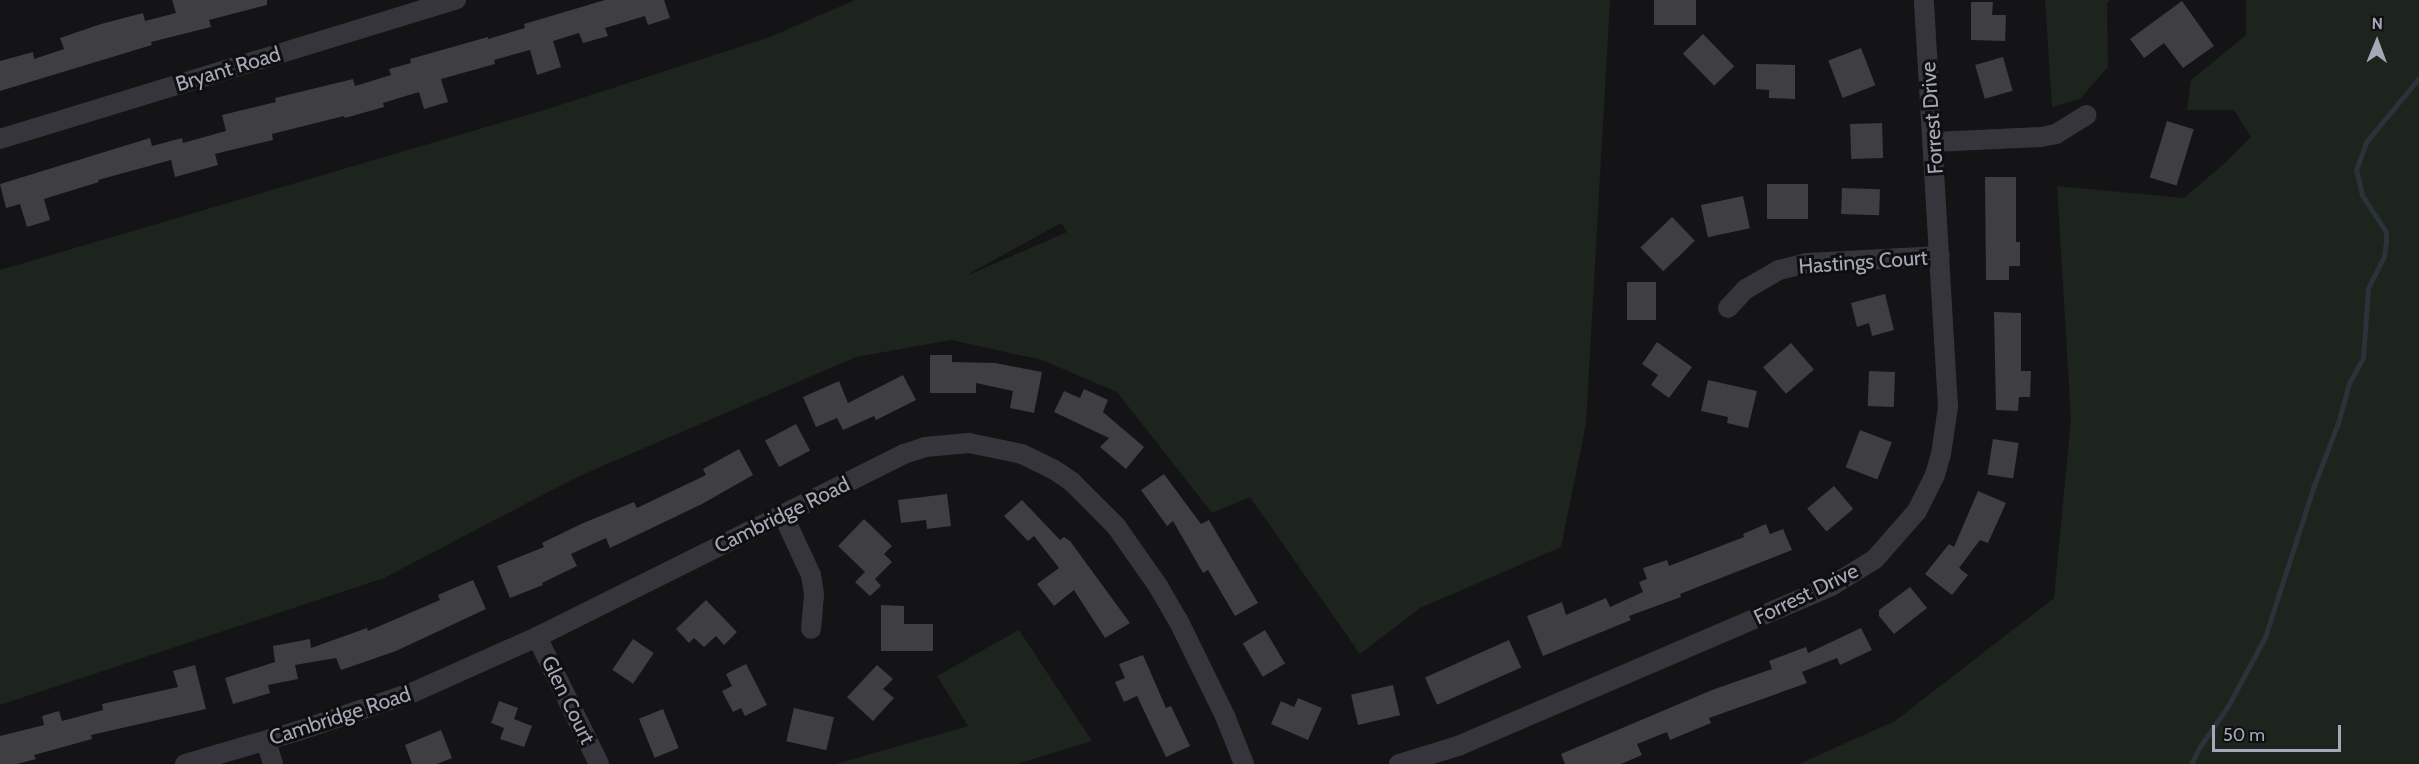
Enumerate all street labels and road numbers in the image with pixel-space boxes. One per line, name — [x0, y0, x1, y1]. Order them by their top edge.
street label: Bryant Road — [172, 41, 284, 97]
street label: Forrest Drive — [1915, 61, 1949, 175]
street label: Hastings Court — [1798, 245, 1928, 279]
street label: Cambridge Road — [710, 471, 854, 559]
street label: Forrest Drive — [1750, 558, 1862, 630]
street label: Glen Court — [536, 652, 600, 748]
street label: Cambridge Road — [266, 681, 414, 751]

